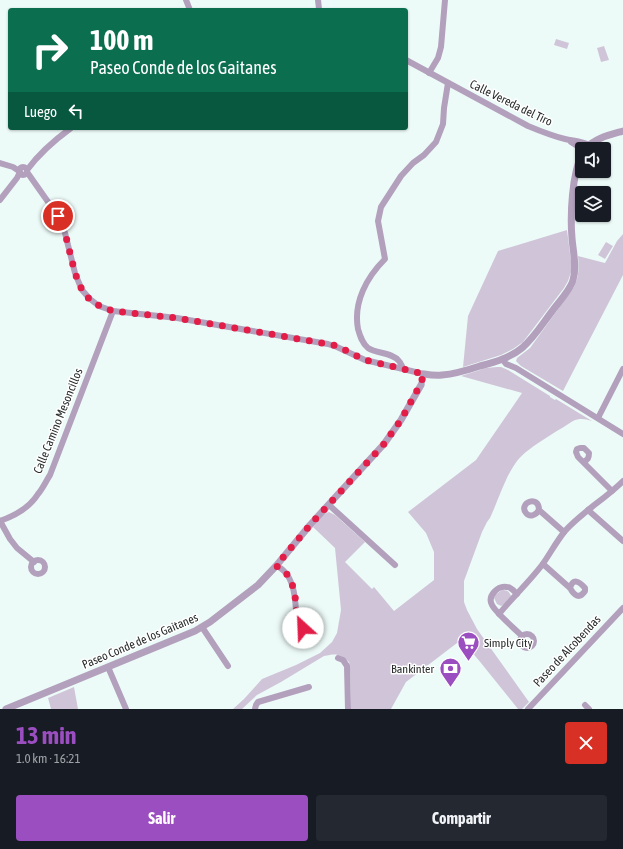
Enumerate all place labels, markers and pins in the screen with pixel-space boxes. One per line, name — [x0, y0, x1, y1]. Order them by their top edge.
pin — [41, 199, 75, 233]
supermarket icon: Simply City — [456, 630, 482, 663]
place label: Simply City — [484, 636, 532, 650]
bank icon: Bankinter — [437, 656, 463, 689]
place label: Bankinter — [391, 662, 434, 676]

